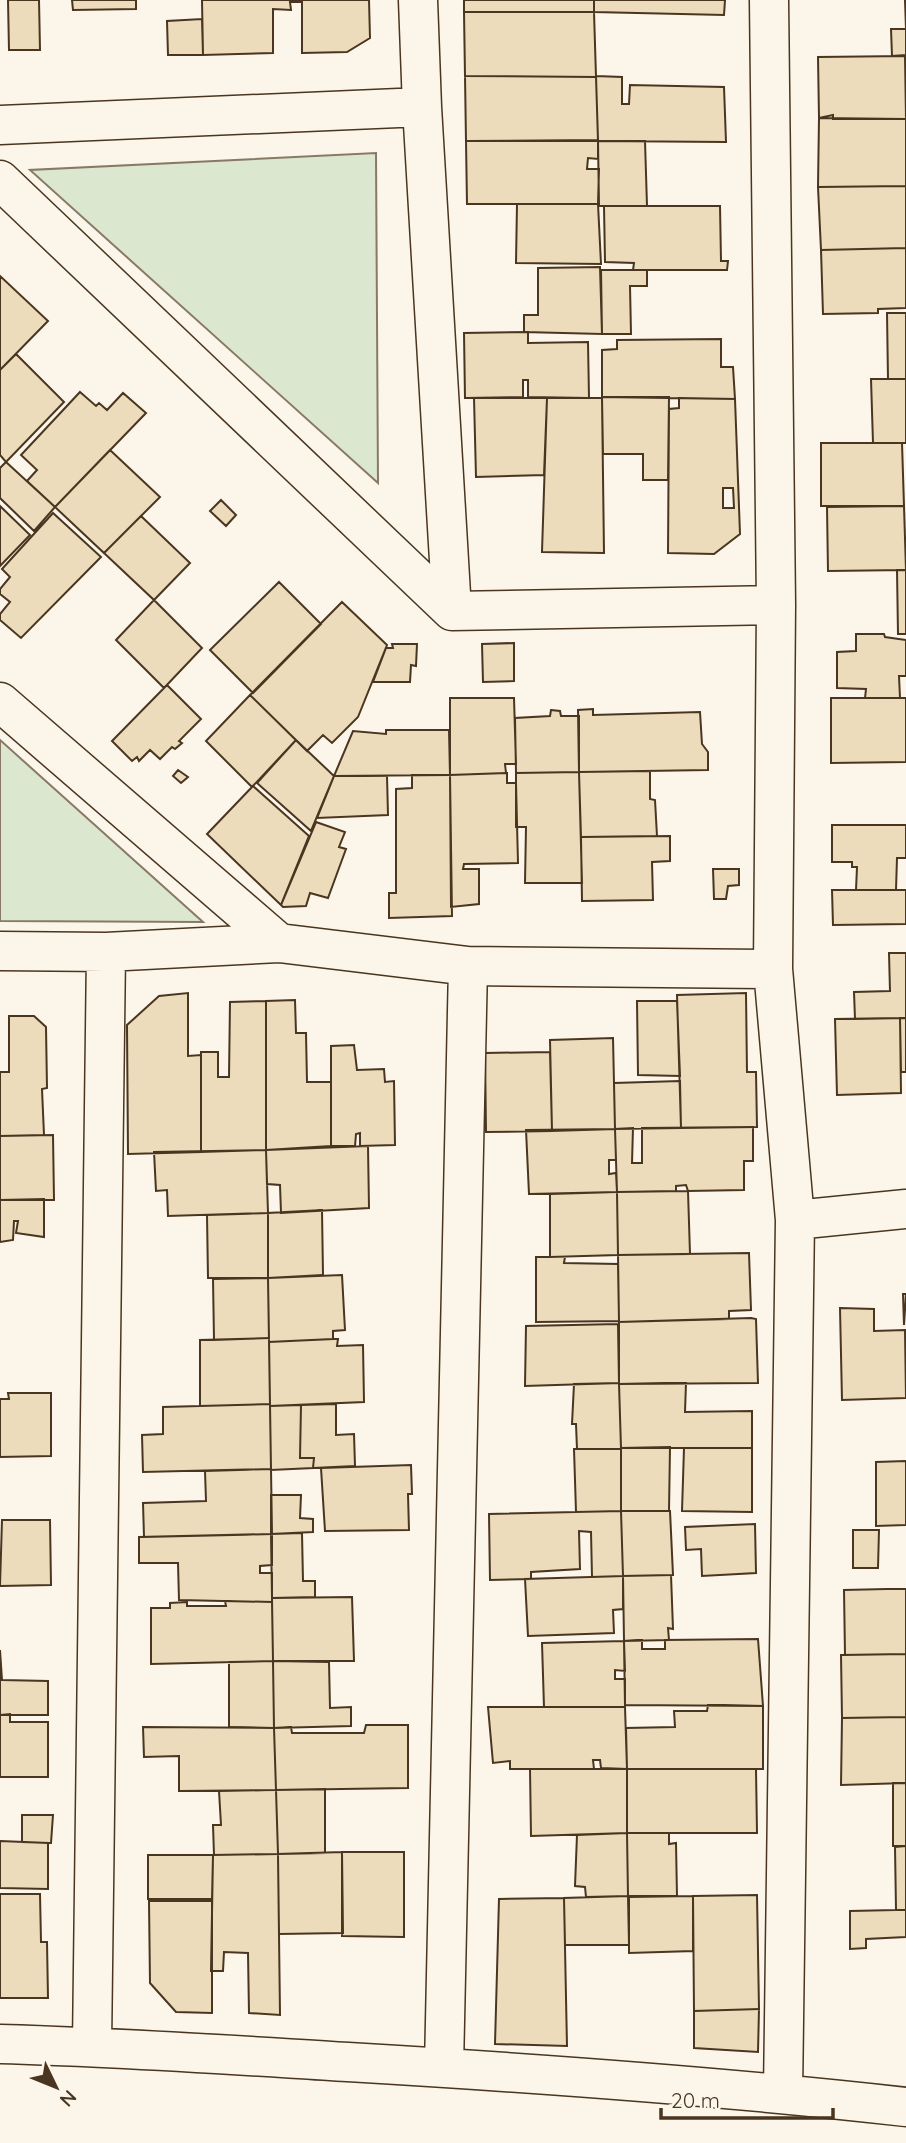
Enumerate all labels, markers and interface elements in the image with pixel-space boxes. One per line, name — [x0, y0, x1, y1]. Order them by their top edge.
north arrow — [21, 2052, 91, 2122]
scale bar — [661, 2076, 832, 2120]
text: N — [55, 2085, 82, 2112]
text: 20 m — [671, 2087, 720, 2113]

